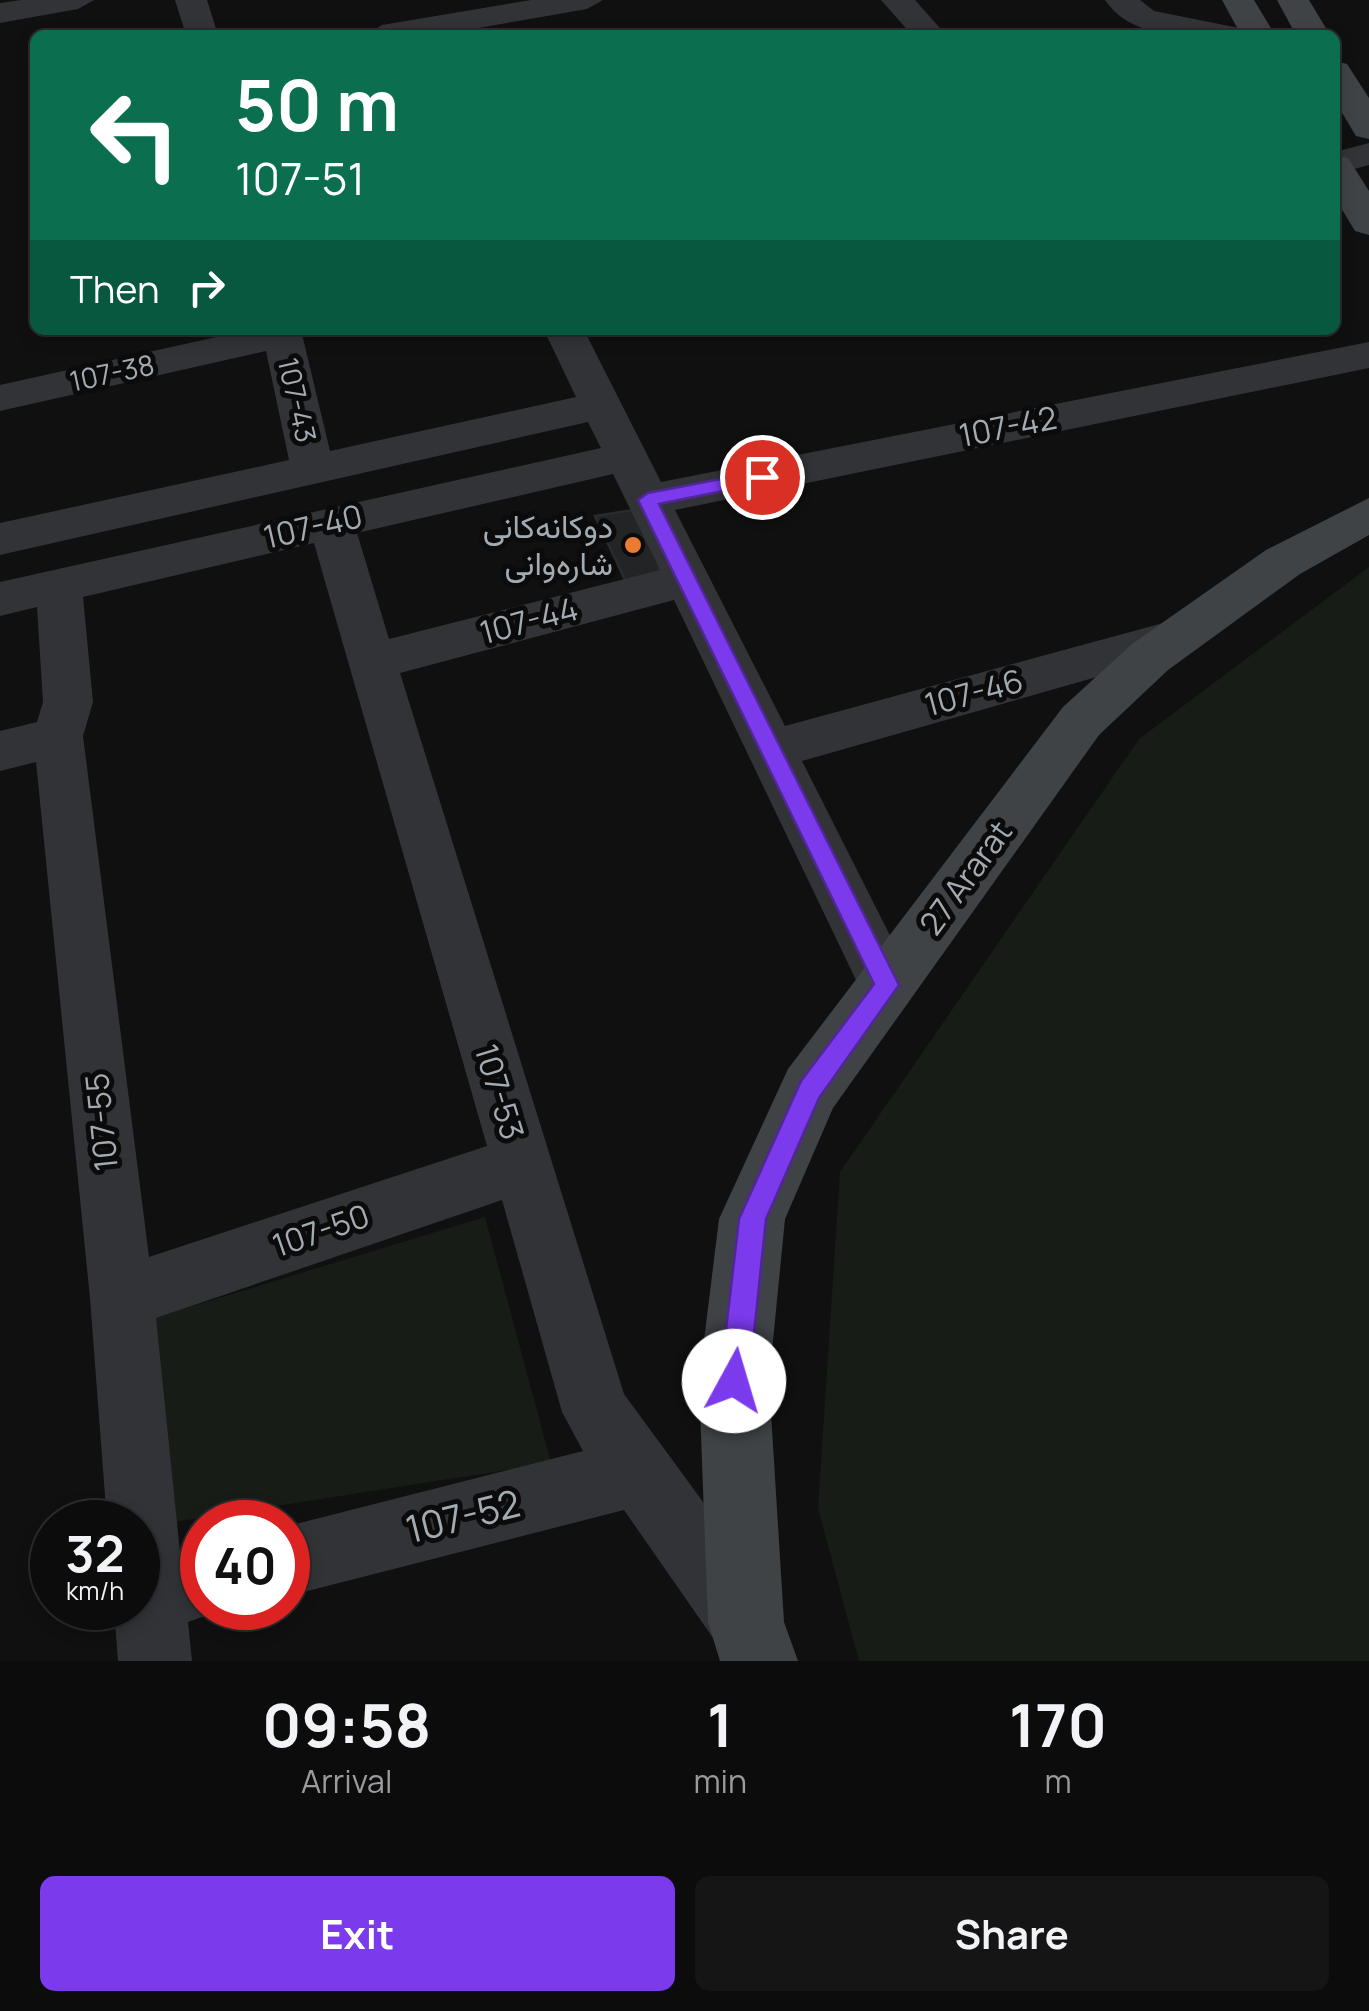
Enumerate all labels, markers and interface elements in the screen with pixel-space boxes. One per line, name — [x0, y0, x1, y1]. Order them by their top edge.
text: 50 m — [235, 56, 399, 152]
icon: left — [70, 70, 200, 200]
text: 107-51 — [235, 147, 365, 209]
icon: right — [179, 260, 234, 315]
text: Then — [70, 262, 159, 314]
street label: 107-38 — [66, 345, 158, 400]
street label: 107-43 — [270, 354, 326, 446]
street label: 107-42 — [955, 395, 1060, 457]
pin — [720, 435, 805, 520]
icon: arrive — [735, 450, 790, 505]
street label: 107-40 — [259, 493, 366, 559]
place label: دوکانەکانی شارەوانی — [483, 504, 613, 585]
marker: دوکانەکانی شارەوانی — [622, 534, 644, 556]
street label: 107-44 — [475, 586, 583, 654]
street label: 107-46 — [920, 658, 1028, 726]
street label: 27 Ararat — [909, 811, 1022, 943]
street label: 107-53 — [465, 1039, 535, 1145]
street label: 107-55 — [74, 1071, 128, 1173]
street label: 107-50 — [266, 1193, 375, 1267]
position arrow — [682, 1329, 786, 1433]
street label: 107-52 — [400, 1476, 525, 1554]
speed limit sign: 40 — [180, 1500, 310, 1630]
text: 32 — [66, 1519, 124, 1587]
text: km/h — [66, 1573, 124, 1608]
text: 09:58 — [262, 1683, 431, 1765]
text: 1 — [707, 1683, 733, 1765]
text: 170 — [1009, 1683, 1107, 1765]
text: Arrival — [301, 1759, 392, 1803]
text: min — [693, 1759, 747, 1803]
text: m — [1044, 1759, 1072, 1803]
button: Exit — [40, 1876, 675, 1991]
button: Share — [695, 1876, 1329, 1991]

